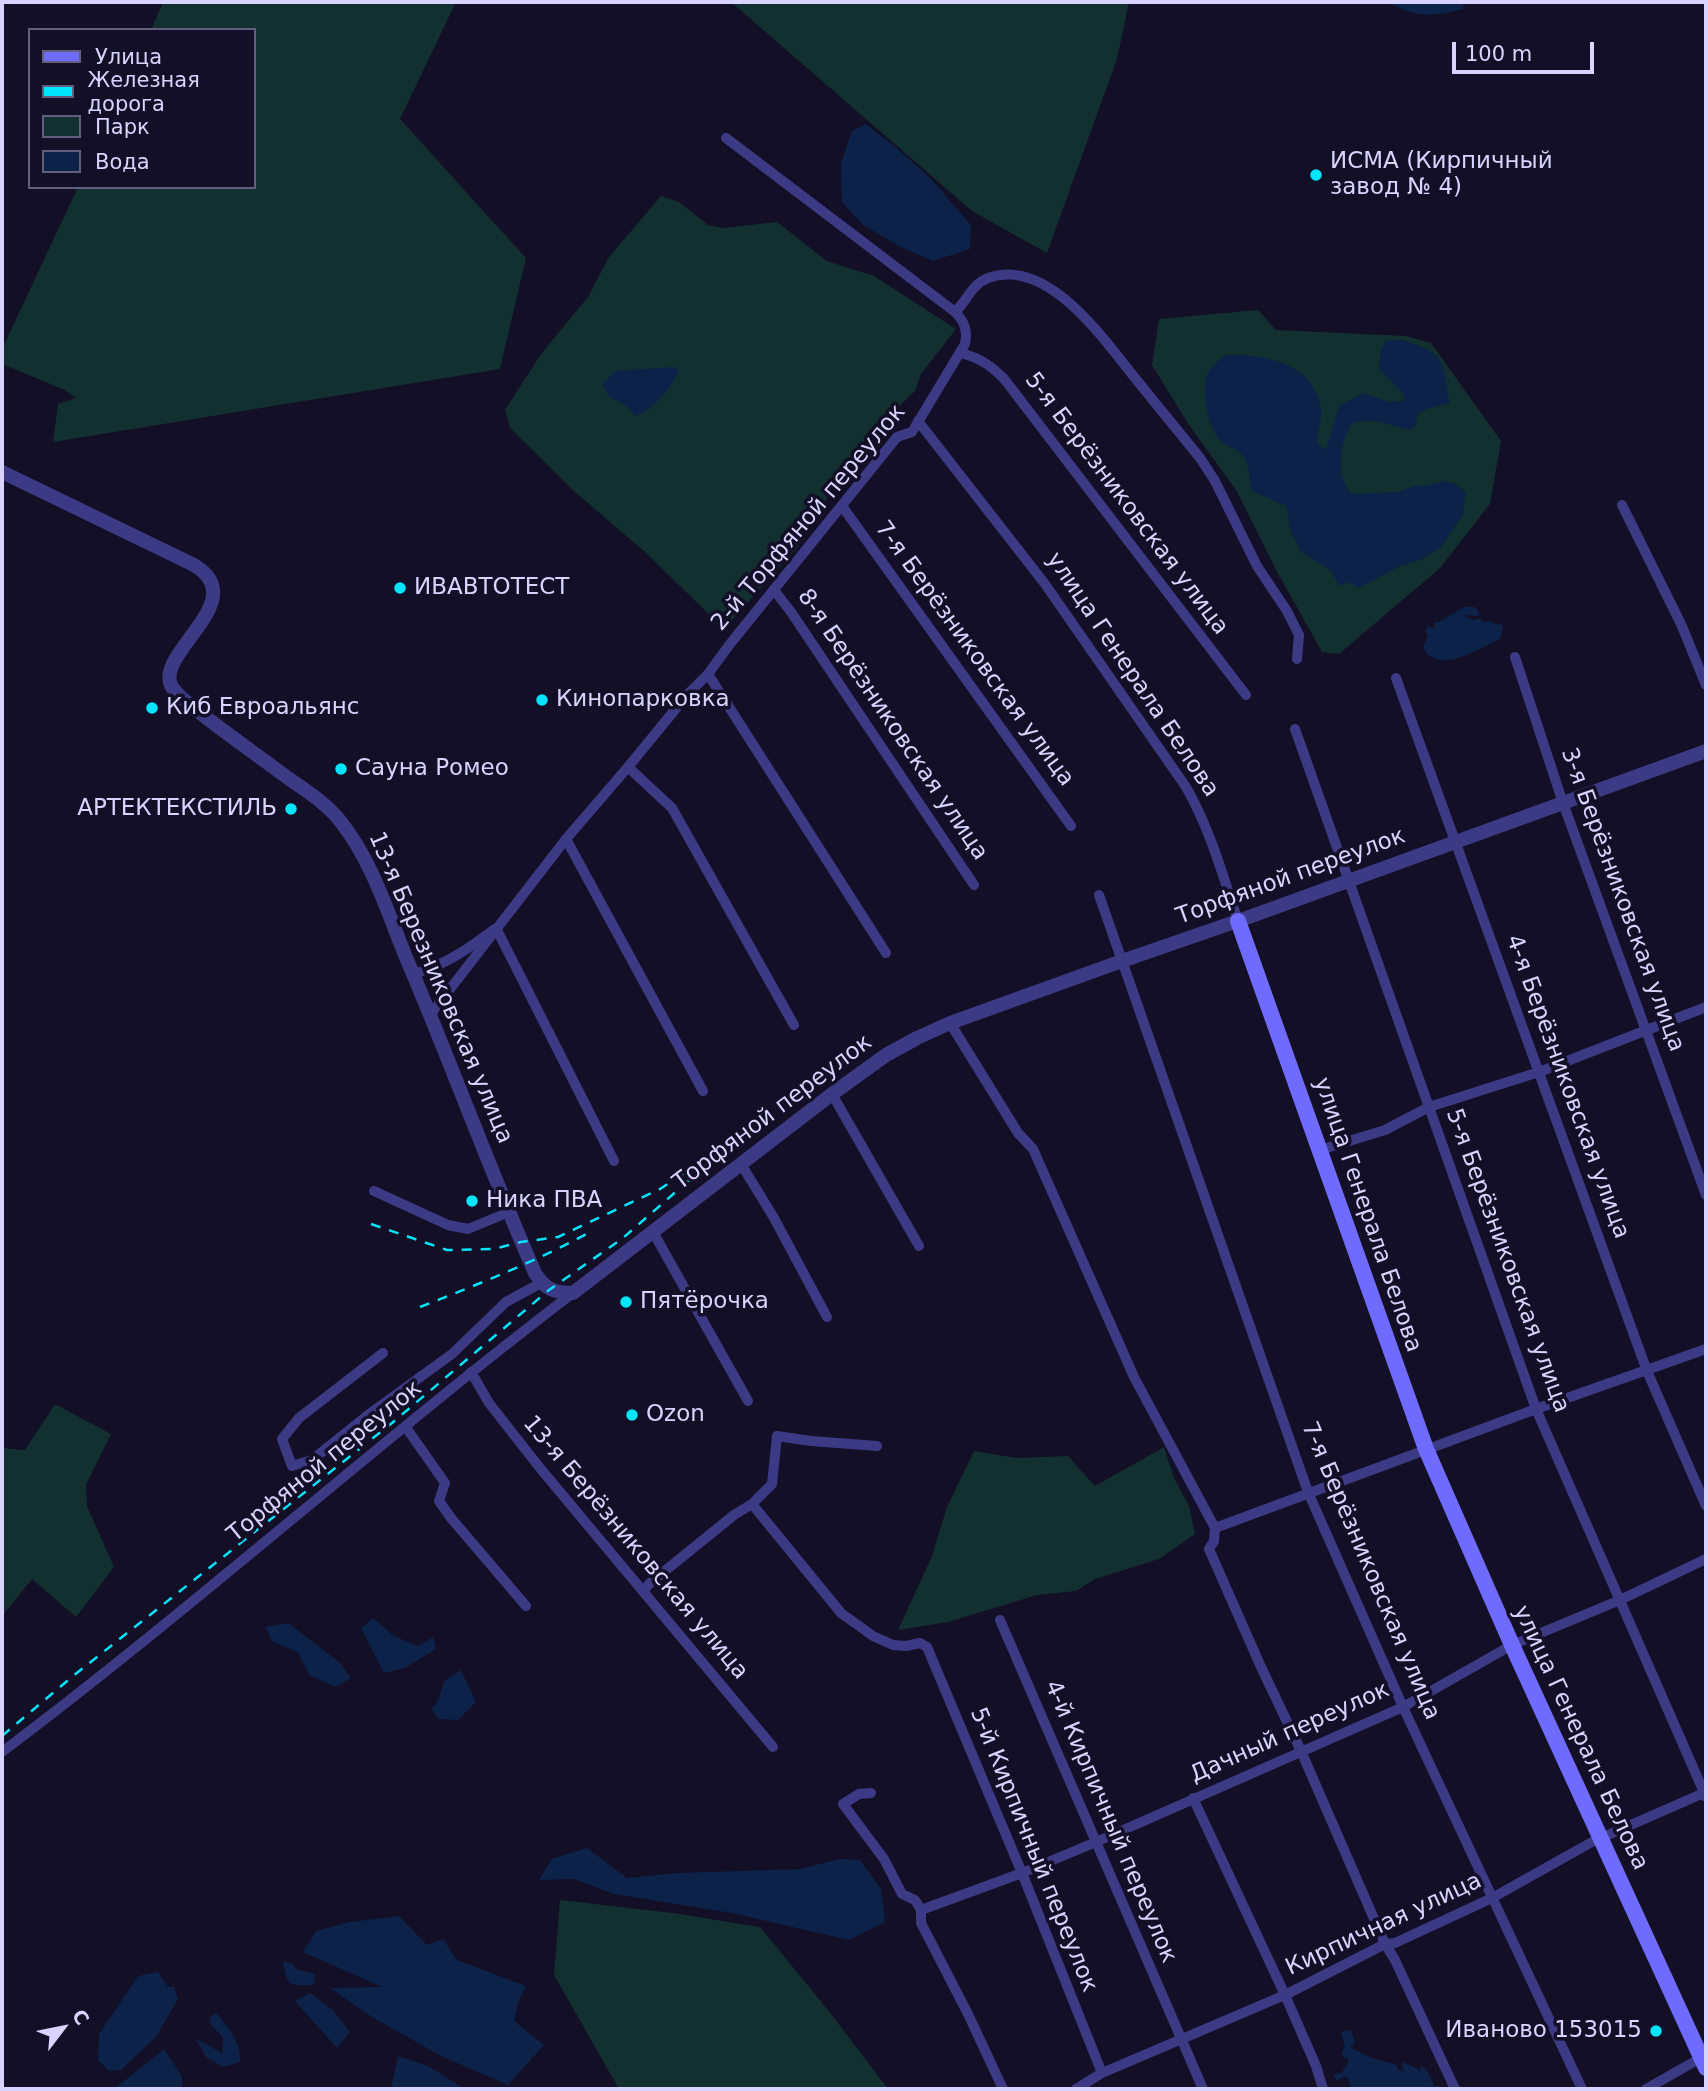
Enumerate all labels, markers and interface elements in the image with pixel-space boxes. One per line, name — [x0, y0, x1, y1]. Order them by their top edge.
legend — [28, 28, 256, 189]
scale bar — [1456, 28, 1598, 72]
text: 100 m — [1465, 42, 1532, 66]
text: Улица — [95, 45, 162, 69]
text: Железная дорога — [88, 68, 200, 116]
text: Парк — [95, 115, 150, 139]
place label: ИСМА (Кирпичный завод № 4) — [1330, 148, 1553, 202]
text: Вода — [95, 150, 150, 174]
marker: ИСМА (Кирпичный завод № 4) — [1308, 167, 1324, 183]
street label: 5-я Берёзниковская улица — [1018, 367, 1234, 641]
street label: 2-й Торфяной переулок — [706, 399, 912, 637]
street label: 7-я Берёзниковская улица — [868, 516, 1080, 792]
street label: улица Генерала Белова — [1040, 548, 1224, 802]
place label: ИВАВТОТЕСТ — [414, 574, 569, 602]
marker: ИВАВТОТЕСТ — [392, 580, 408, 596]
street label: 8-я Берёзниковская улица — [791, 584, 993, 866]
place label: Кинопарковка — [556, 686, 730, 714]
marker: Кинопарковка — [534, 692, 550, 708]
place label: Киб Евроальянс — [166, 694, 359, 722]
marker: Киб Евроальянс — [144, 700, 160, 716]
street label: 3-я Берёзниковская улица — [1554, 744, 1690, 1056]
place label: Сауна Ромео — [355, 755, 509, 783]
marker: Сауна Ромео — [333, 761, 349, 777]
place label: АРТЕКТЕКСТИЛЬ — [77, 795, 277, 823]
marker: АРТЕКТЕКСТИЛЬ — [283, 801, 299, 817]
street label: Торфяной переулок — [1173, 823, 1409, 931]
street label: 13-я Березниковская улица — [362, 828, 518, 1148]
street label: 4-я Берёзниковская улица — [1499, 931, 1635, 1243]
street label: Торфяной переулок — [668, 1029, 878, 1197]
street label: улица Генерала Белова — [1307, 1074, 1427, 1356]
street label: 5-я Берёзниковская улица — [1439, 1105, 1575, 1417]
place label: Ника ПВА — [486, 1187, 602, 1215]
marker: Ника ПВА — [464, 1193, 480, 1209]
place label: Пятёрочка — [640, 1288, 769, 1316]
marker: Пятёрочка — [618, 1294, 634, 1310]
street label: Торфяной переулок — [222, 1375, 428, 1549]
place label: Ozon — [646, 1401, 705, 1429]
marker: Ozon — [624, 1407, 640, 1423]
street label: 13-я Берёзниковская улица — [516, 1410, 754, 1686]
street label: 7-я Берёзниковская улица — [1295, 1418, 1445, 1724]
street label: улица Генерала Белова — [1506, 1601, 1654, 1875]
street label: 4-й Кирпичный переулок — [1038, 1677, 1182, 1967]
street label: Дачный переулок — [1186, 1677, 1394, 1789]
street label: 5-й Кирпичный переулок — [963, 1704, 1103, 1996]
street label: Кирпичная улица — [1282, 1868, 1486, 1982]
north arrow — [28, 1993, 98, 2063]
text: С — [68, 2005, 94, 2029]
place label: Иваново 153015 — [1445, 2017, 1642, 2045]
marker: Иваново 153015 — [1648, 2023, 1664, 2039]

